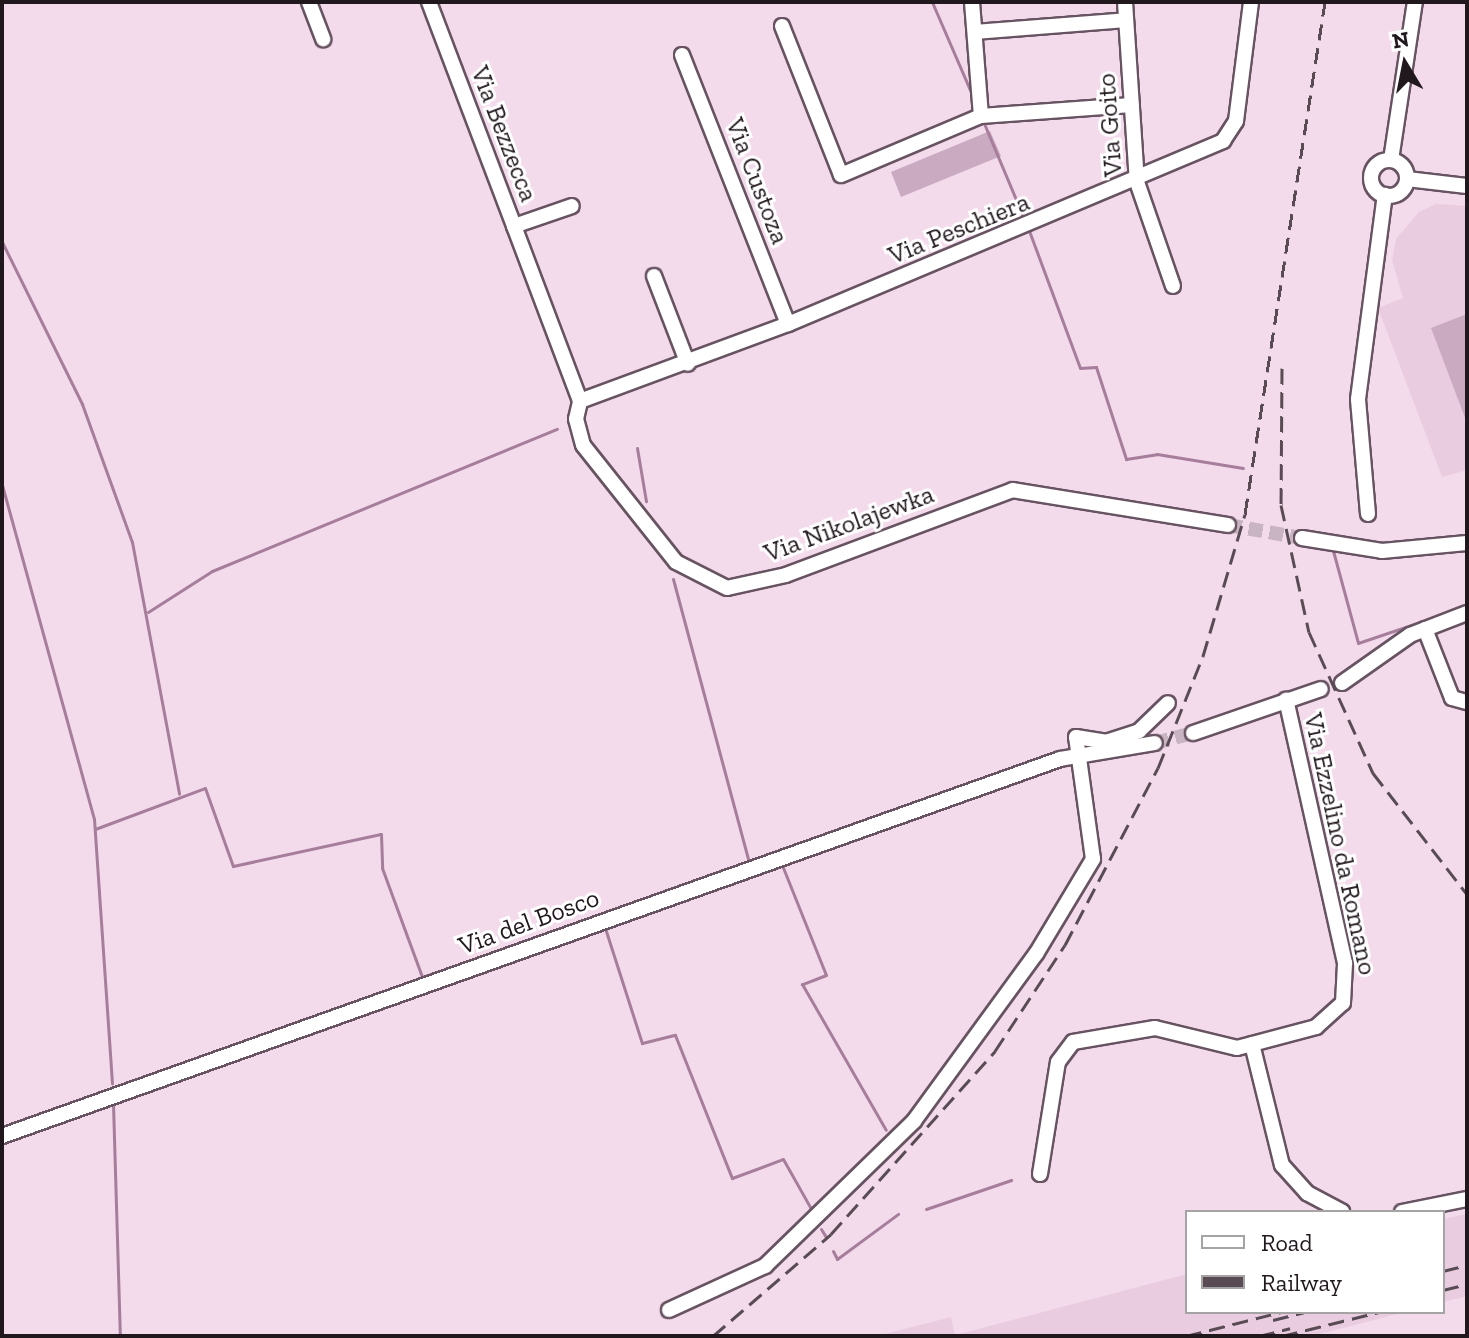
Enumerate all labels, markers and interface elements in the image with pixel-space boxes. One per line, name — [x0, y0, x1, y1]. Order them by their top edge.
north arrow — [1365, 24, 1445, 104]
text: N — [1390, 25, 1411, 55]
street label: Via Bezzecca — [464, 62, 544, 206]
street label: Via Goito — [1091, 72, 1129, 178]
street label: Via Custoza — [719, 114, 795, 248]
street label: Via Peschiera — [884, 187, 1034, 271]
street label: Via Nikolajewka — [760, 479, 938, 569]
street label: Via Ezzelino da Romano — [1297, 710, 1383, 978]
street label: Via del Bosco — [455, 882, 603, 962]
legend — [1185, 1210, 1445, 1314]
text: Road — [1261, 1228, 1313, 1257]
text: Railway — [1261, 1268, 1342, 1297]

